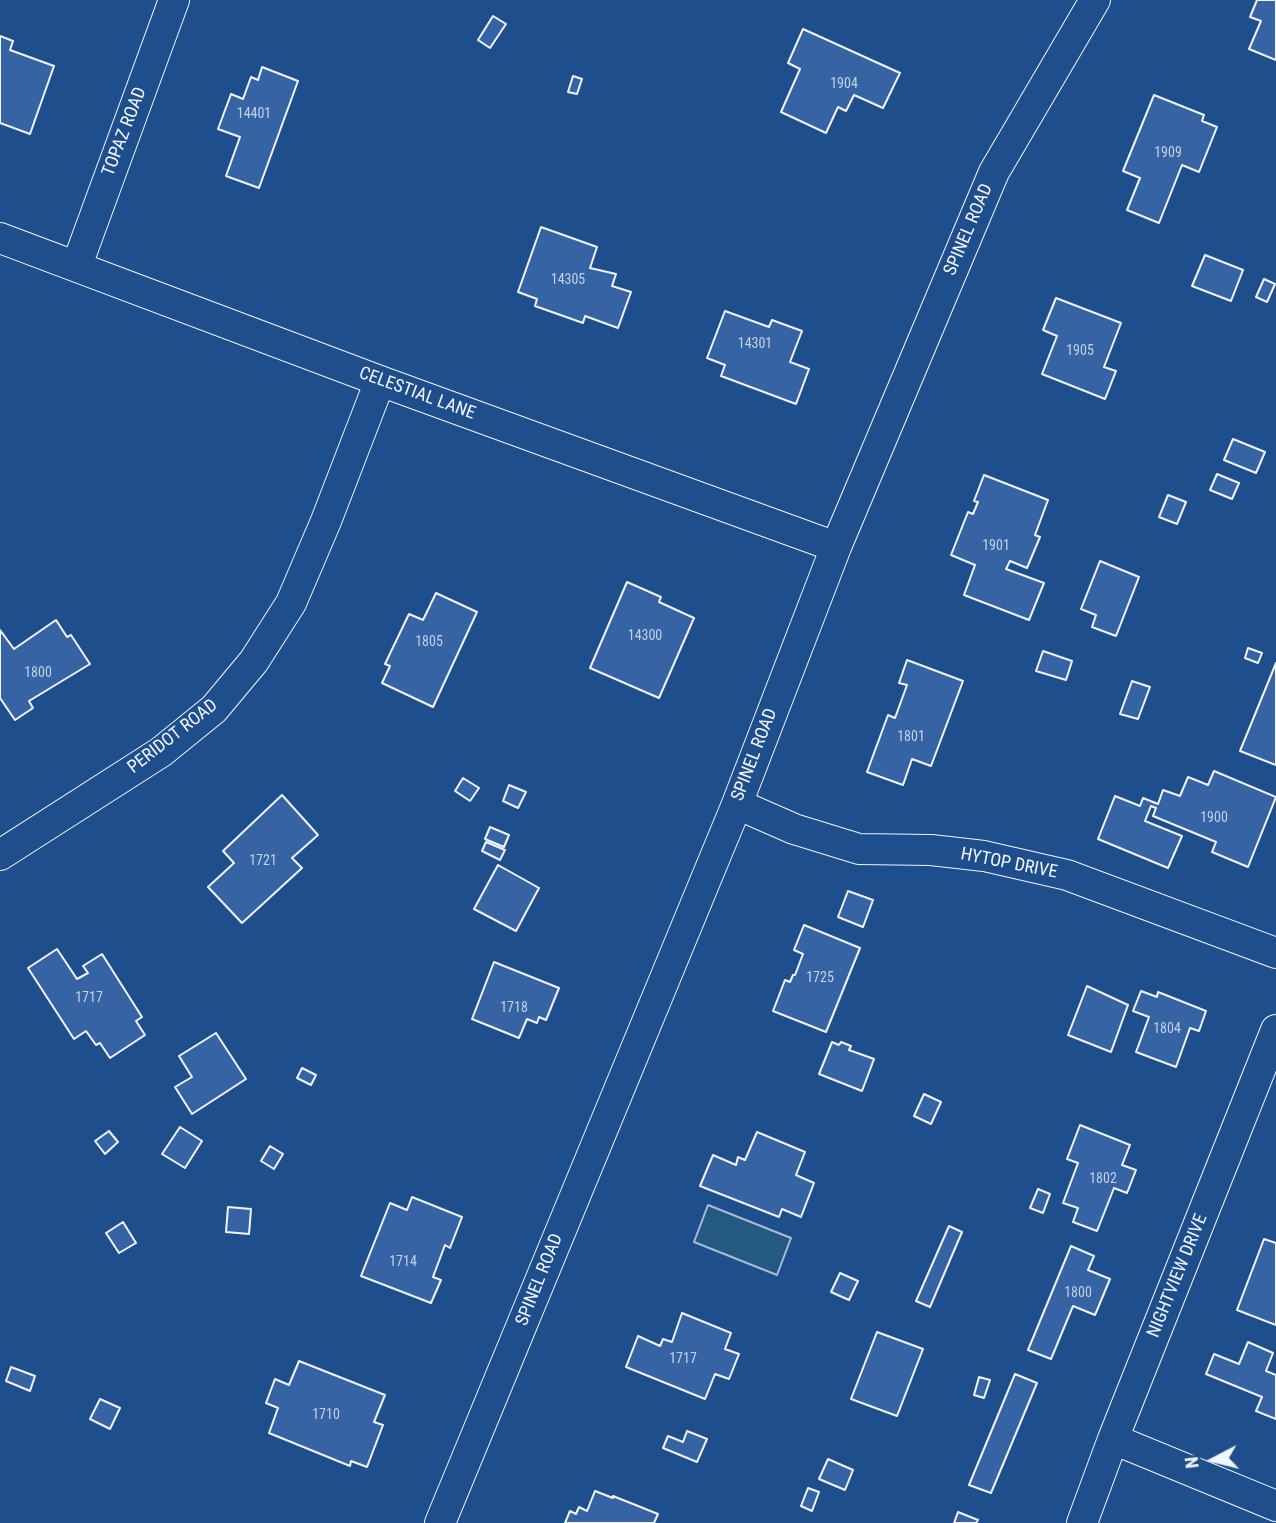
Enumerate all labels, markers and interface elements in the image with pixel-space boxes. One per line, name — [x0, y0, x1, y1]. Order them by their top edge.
house number: 1904 — [830, 76, 858, 92]
street label: TOPAZ ROAD — [98, 84, 152, 180]
house number: 14401 — [237, 106, 271, 122]
house number: 1909 — [1154, 145, 1182, 161]
street label: SPINEL ROAD — [940, 181, 998, 279]
house number: 14305 — [551, 272, 585, 288]
house number: 14301 — [738, 336, 772, 352]
house number: 1905 — [1066, 343, 1094, 359]
street label: CELESTIAL LANE — [356, 363, 478, 425]
house number: 1901 — [982, 538, 1010, 554]
house number: 14300 — [628, 628, 662, 644]
house number: 1805 — [415, 634, 443, 650]
house number: 1800 — [24, 665, 52, 681]
street label: PERIDOT ROAD — [124, 695, 222, 779]
street label: SPINEL ROAD — [727, 706, 783, 804]
house number: 1801 — [897, 729, 925, 745]
house number: 1900 — [1200, 810, 1228, 826]
street label: HYTOP DRIVE — [959, 844, 1059, 884]
house number: 1721 — [249, 853, 277, 869]
house number: 1725 — [806, 970, 834, 986]
house number: 1717 — [75, 990, 103, 1006]
house number: 1718 — [500, 1000, 528, 1016]
house number: 1804 — [1153, 1021, 1181, 1037]
house number: 1802 — [1089, 1171, 1117, 1187]
street label: NIGHTVIEW DRIVE — [1143, 1211, 1213, 1341]
street label: SPINEL ROAD — [512, 1231, 568, 1329]
house number: 1714 — [389, 1254, 417, 1270]
house number: 1800 — [1064, 1285, 1092, 1301]
house number: 1717 — [669, 1351, 697, 1367]
house number: 1710 — [312, 1407, 340, 1423]
north arrow — [1178, 1425, 1248, 1495]
text: N — [1180, 1455, 1204, 1470]

